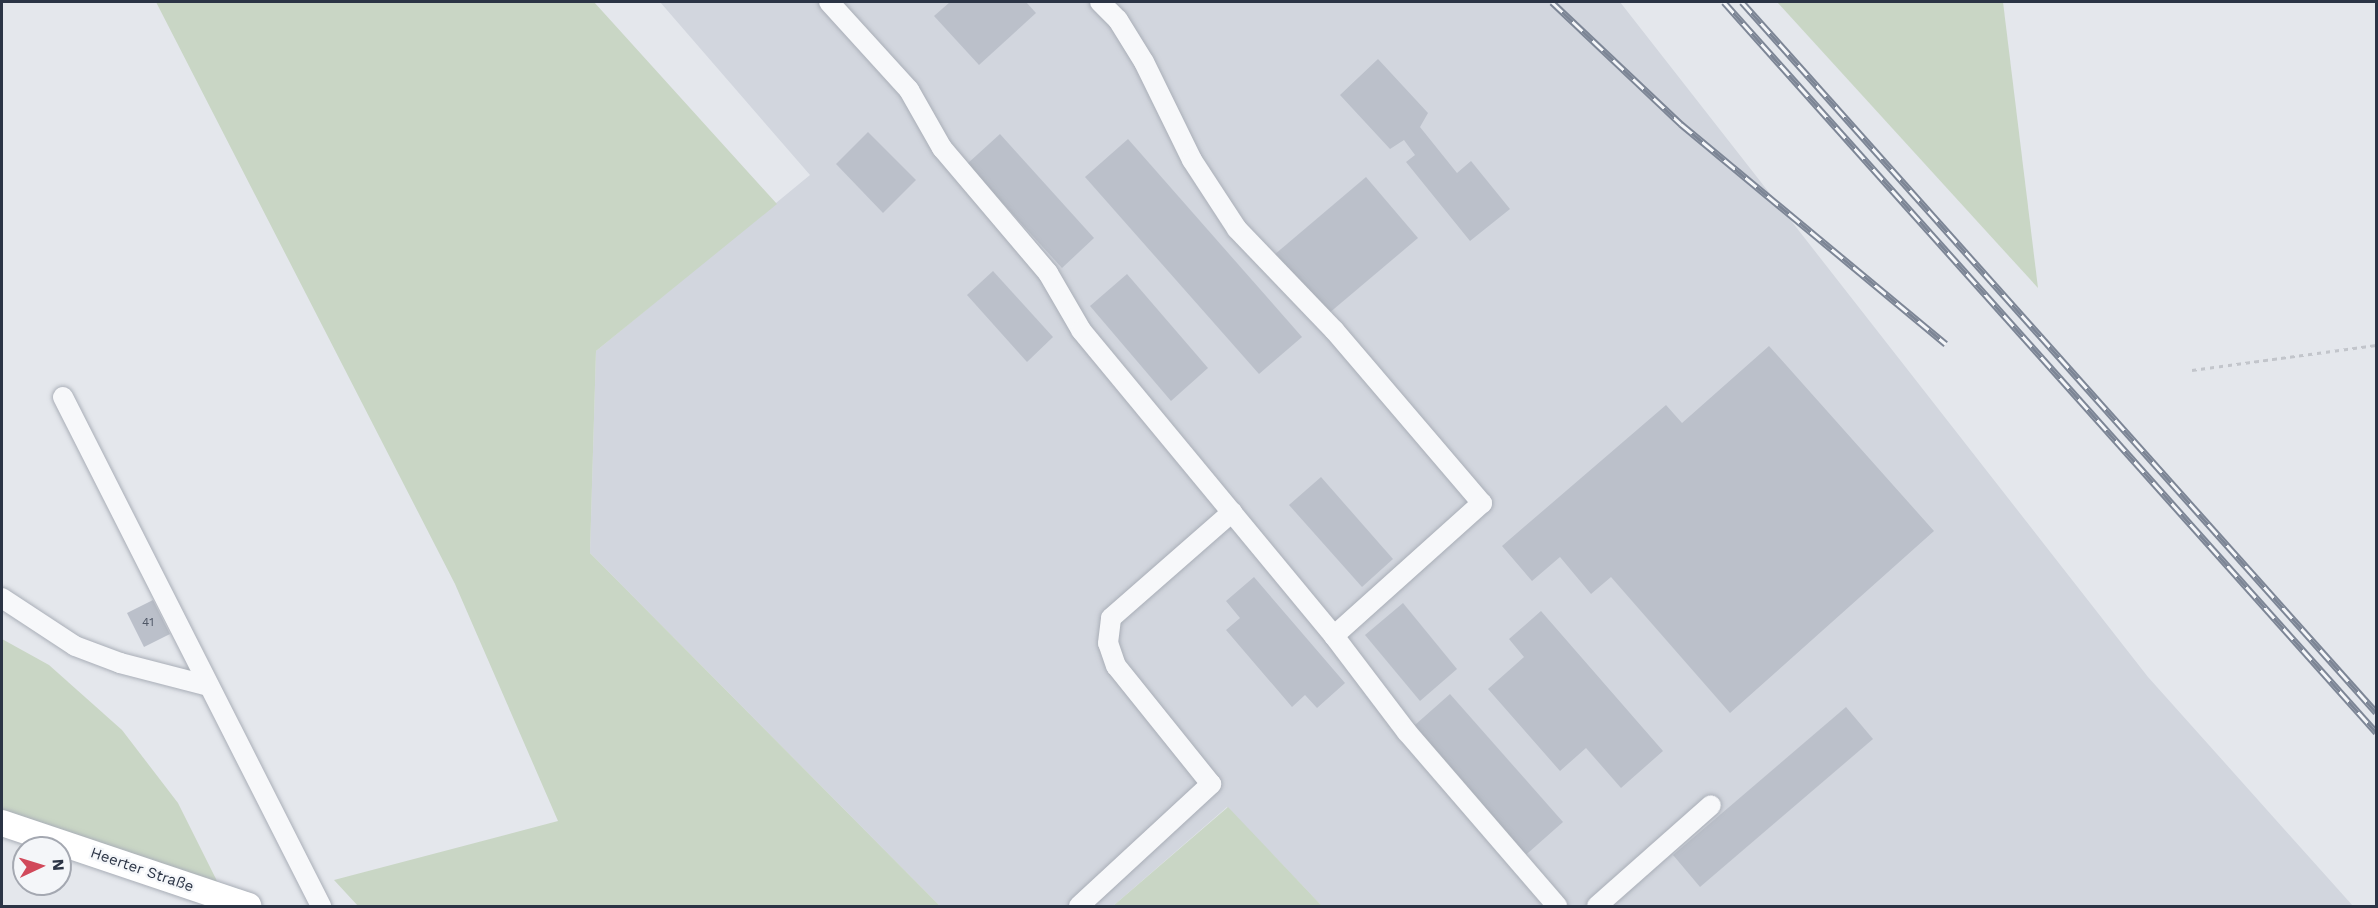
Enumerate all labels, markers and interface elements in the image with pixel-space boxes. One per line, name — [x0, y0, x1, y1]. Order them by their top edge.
house number: 41 — [142, 616, 154, 630]
north arrow — [12, 836, 72, 896]
street label: Heerter Straße — [88, 844, 196, 896]
text: N — [49, 858, 68, 871]

